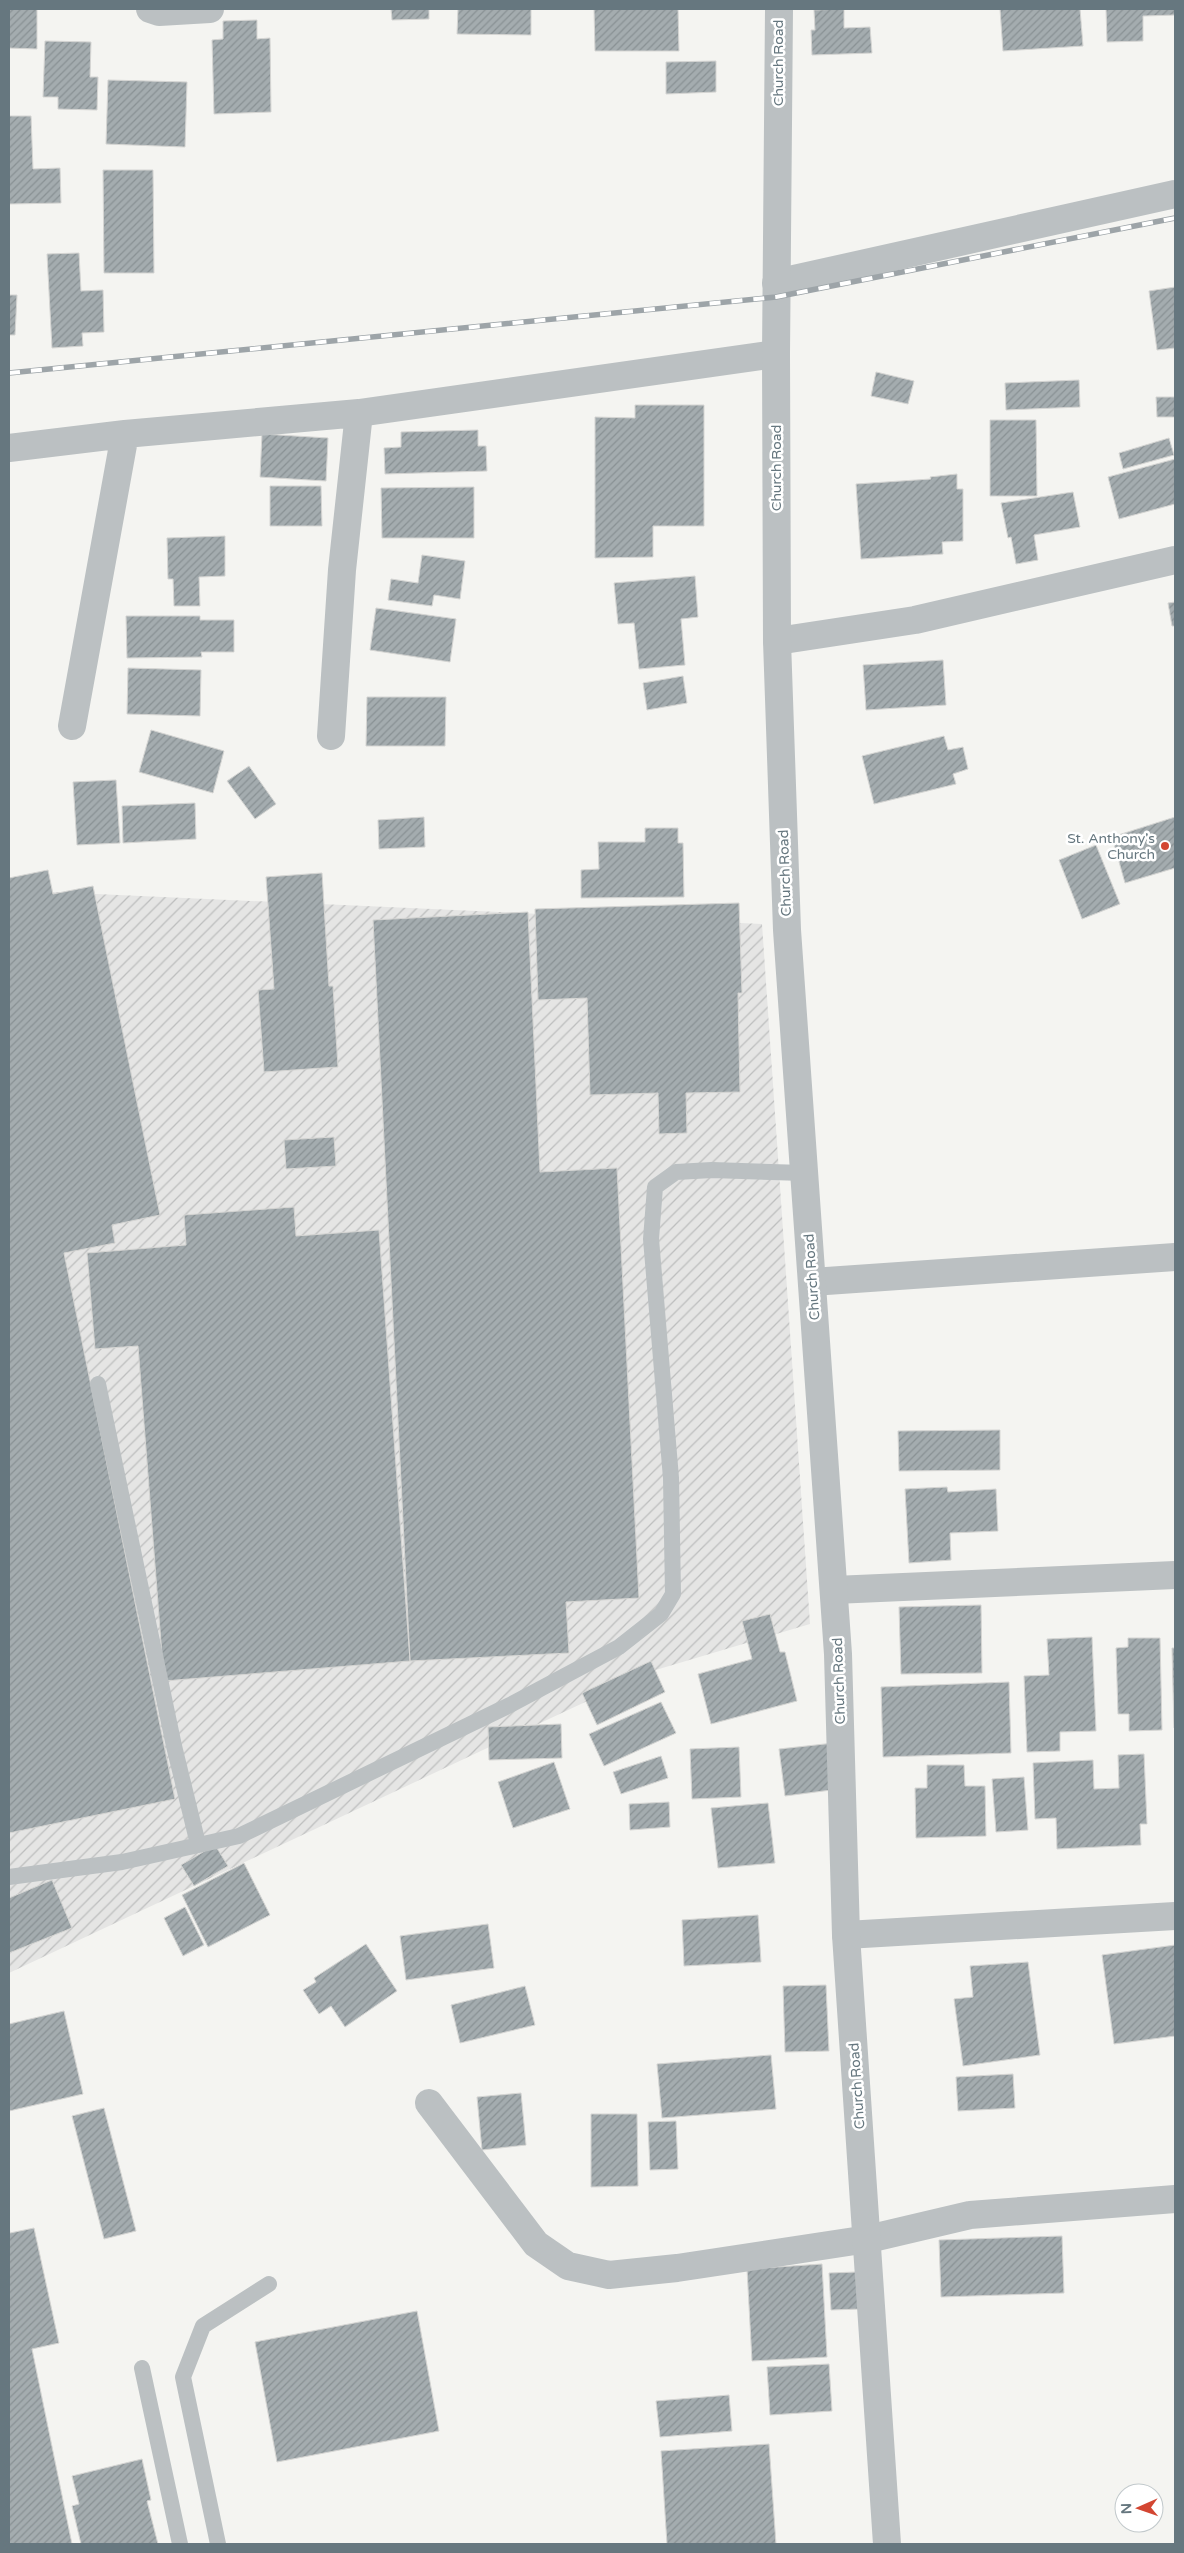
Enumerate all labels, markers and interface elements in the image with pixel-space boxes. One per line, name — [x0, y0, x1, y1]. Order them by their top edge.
street label: Church Road — [770, 20, 787, 106]
street label: Church Road — [768, 425, 785, 511]
street label: Church Road — [775, 829, 795, 917]
place label: St. Anthony's Church — [1067, 830, 1155, 863]
marker: St. Anthony's Church — [1159, 840, 1171, 852]
street label: Church Road — [800, 1233, 824, 1321]
street label: Church Road — [829, 1637, 849, 1725]
street label: Church Road — [845, 2042, 869, 2130]
north arrow — [1114, 2483, 1164, 2533]
text: N — [1118, 2503, 1135, 2514]

